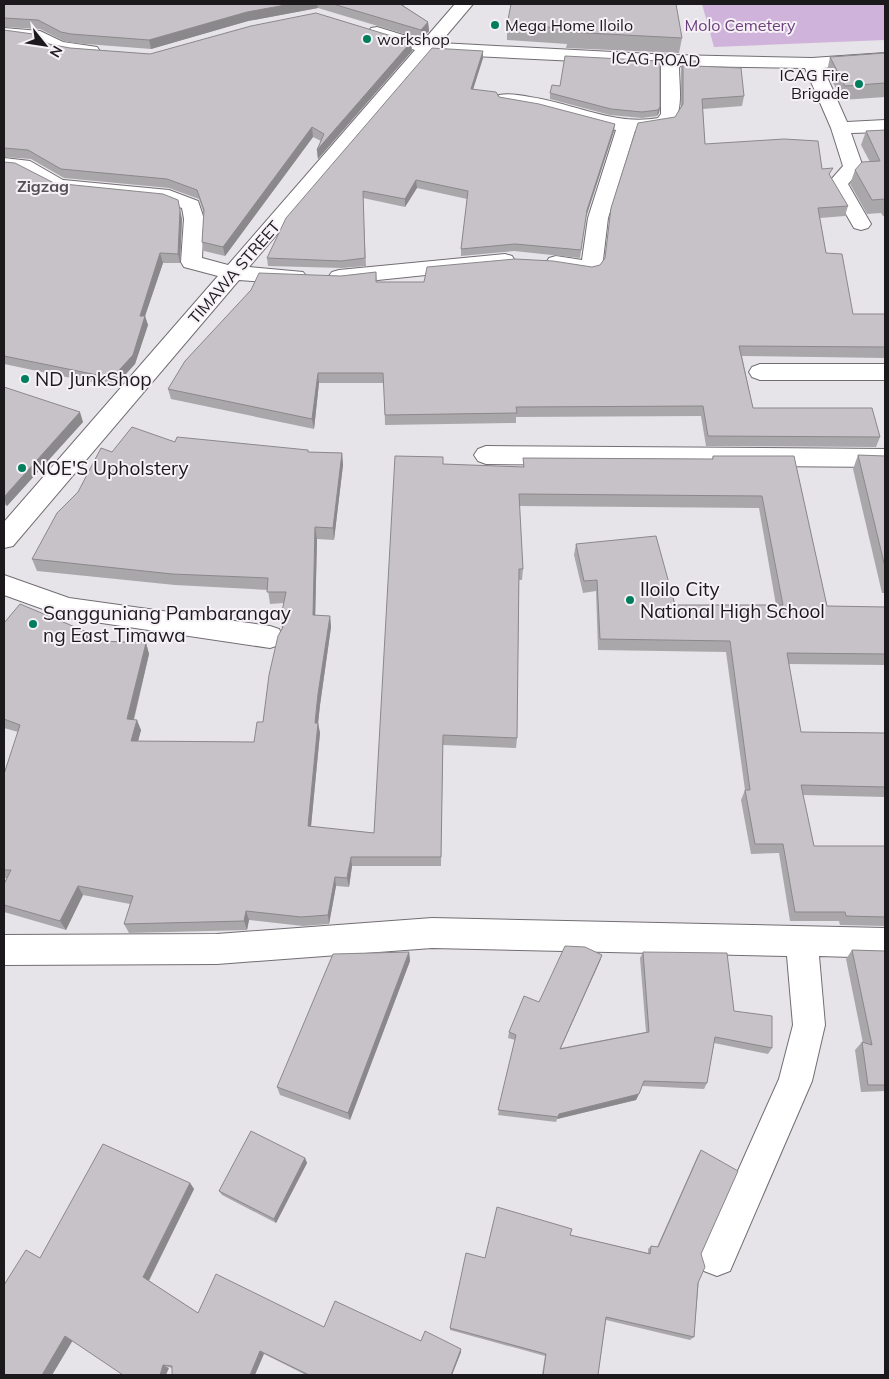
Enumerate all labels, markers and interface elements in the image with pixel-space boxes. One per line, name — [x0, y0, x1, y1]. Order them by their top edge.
place label: Mega Home Iloilo — [505, 15, 633, 35]
park label: Molo Cemetery — [685, 15, 796, 35]
marker: Mega Home Iloilo — [489, 19, 501, 31]
north arrow — [20, 20, 70, 70]
place label: workshop — [377, 29, 450, 49]
marker: workshop — [361, 33, 373, 45]
text: N — [46, 42, 67, 61]
street label: ICAG ROAD — [611, 47, 701, 71]
place label: ICAG Fire Brigade — [780, 65, 849, 103]
marker: ICAG Fire Brigade — [853, 78, 865, 90]
district label: Zigzag — [17, 176, 69, 196]
street label: TIMAWA STREET — [184, 216, 284, 328]
place label: ND JunkShop — [35, 367, 152, 391]
marker: ND JunkShop — [19, 373, 31, 385]
place label: NOE'S Upholstery — [32, 456, 189, 480]
marker: NOE'S Upholstery — [16, 462, 28, 474]
place label: Iloilo City National High School — [640, 577, 825, 623]
marker: Iloilo City National High School — [624, 594, 636, 606]
place label: Sangguniang Pambarangay ng East Timawa — [43, 601, 291, 647]
marker: Sangguniang Pambarangay ng East Timawa — [27, 618, 39, 630]

